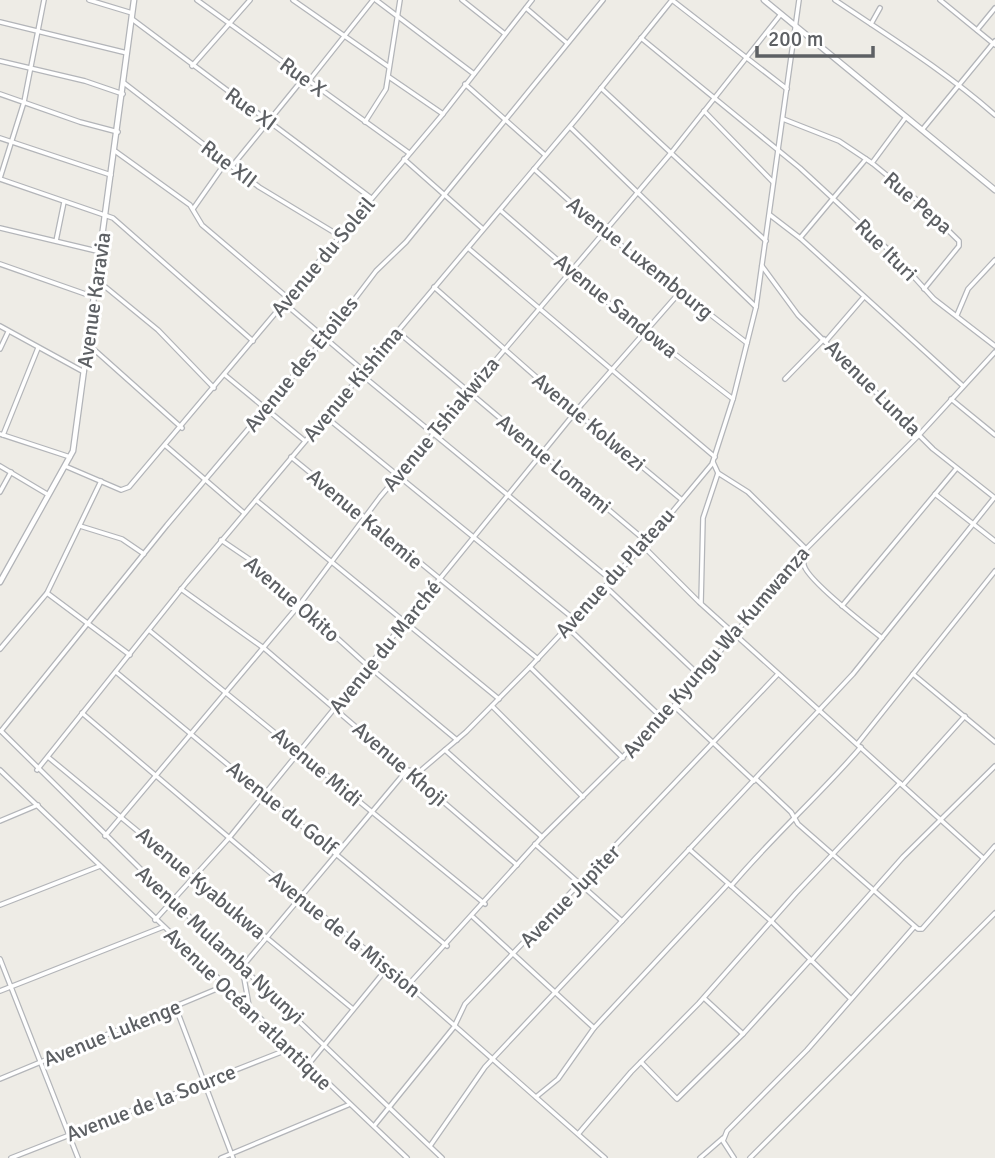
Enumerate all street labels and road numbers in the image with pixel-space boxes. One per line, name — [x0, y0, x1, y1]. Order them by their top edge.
street label: Rue X — [275, 51, 331, 103]
street label: Rue XI — [220, 82, 282, 136]
street label: Rue XII — [196, 135, 262, 193]
street label: Rue Pepa — [878, 166, 958, 240]
street label: Avenue Luxembourg — [562, 191, 718, 325]
street label: Avenue du Soleil — [265, 192, 381, 322]
street label: Rue Ituri — [849, 213, 923, 287]
street label: Avenue Karavia — [72, 230, 116, 370]
street label: Avenue Sandowa — [549, 248, 683, 364]
street label: Avenue des Etoiles — [238, 291, 364, 437]
street label: Avenue Kishima — [297, 321, 409, 447]
street label: Avenue Lunda — [819, 334, 927, 442]
street label: Avenue Tshiakwiza — [377, 351, 505, 497]
street label: Avenue Kolwezi — [527, 367, 651, 477]
street label: Avenue Lomami — [491, 409, 617, 519]
street label: Avenue Kalemie — [302, 463, 428, 575]
street label: Avenue du Plateau — [550, 503, 680, 643]
street label: Avenue Kyungu Wa Kumwanza — [617, 541, 815, 763]
street label: Avenue Okito — [239, 550, 345, 648]
street label: Avenue du Marché — [323, 575, 447, 719]
street label: Avenue Khoji — [347, 716, 453, 812]
street label: Avenue Midi — [267, 722, 367, 812]
street label: Avenue du Golf — [221, 755, 343, 861]
street label: Avenue Kyabukwa — [131, 821, 271, 945]
street label: Avenue Jupiter — [514, 839, 626, 953]
street label: Avenue Mulamba Nyunyi — [130, 860, 310, 1030]
street label: Avenue de la Mission — [264, 865, 426, 1003]
street label: Avenue Océan atlantique — [159, 922, 337, 1096]
street label: Avenue Lukenge — [39, 994, 185, 1072]
street label: Avenue de la Source — [62, 1059, 240, 1147]

